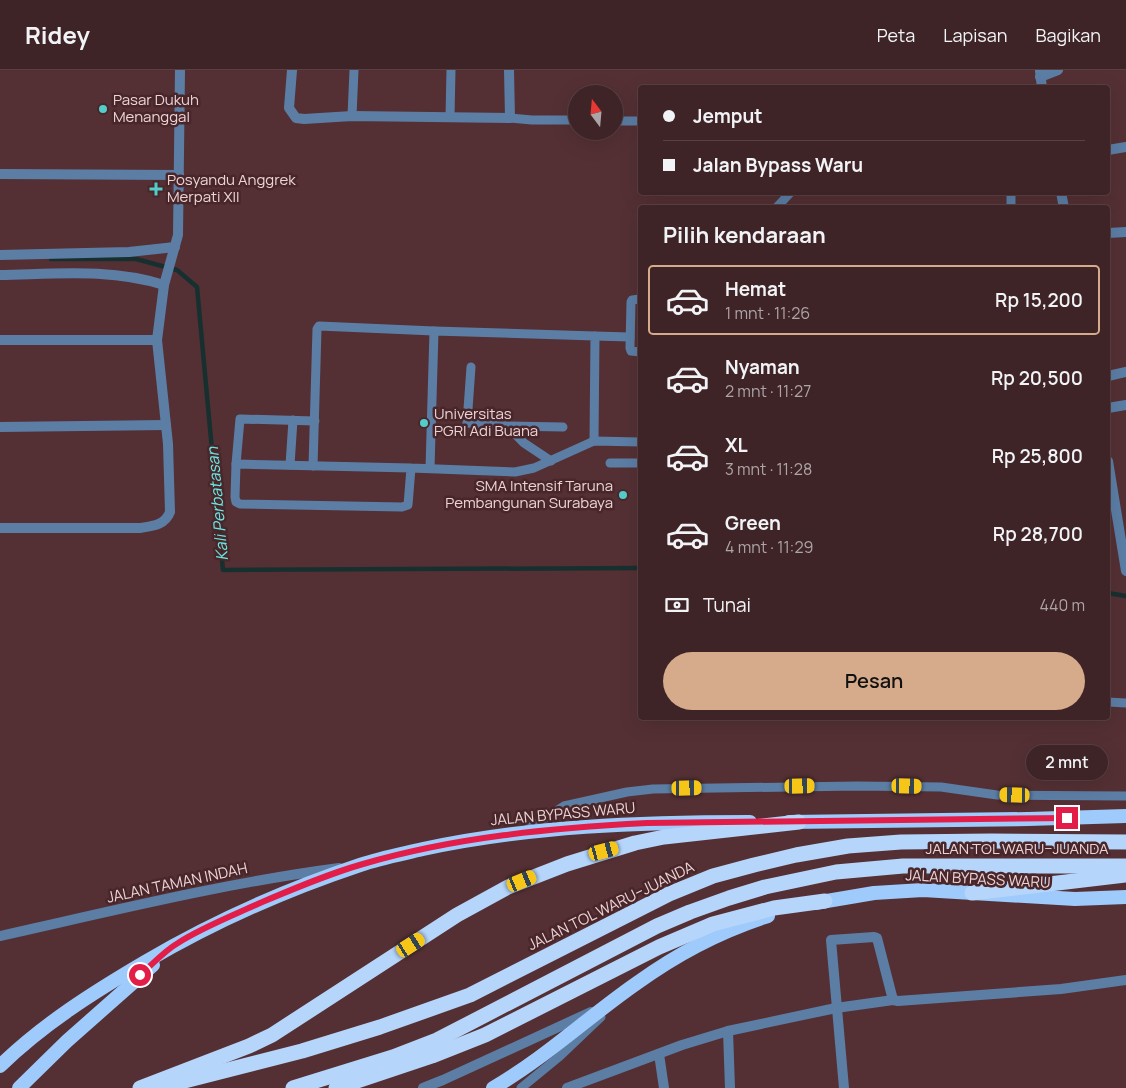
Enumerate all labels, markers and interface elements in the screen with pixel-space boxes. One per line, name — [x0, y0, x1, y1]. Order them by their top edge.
text: Ridey — [25, 18, 90, 51]
text: Peta — [877, 23, 915, 47]
text: Lapisan — [943, 23, 1007, 47]
text: Bagikan — [1035, 23, 1101, 47]
north arrow — [568, 85, 622, 140]
map controls — [568, 85, 623, 140]
place label: Pasar Dukuh Menanggal — [113, 89, 199, 127]
marker: Pasar Dukuh Menanggal — [97, 103, 109, 115]
text: Jemput — [693, 103, 763, 129]
text: Jalan Bypass Waru — [693, 152, 863, 178]
place label: Posyandu Anggrek Merpati XII — [167, 169, 296, 207]
marker: Posyandu Anggrek Merpati XII — [149, 182, 163, 196]
text: Pilih kendaraan — [663, 220, 826, 250]
text: Hemat — [725, 276, 786, 302]
icon: car — [665, 278, 710, 323]
text: Rp 15,200 — [995, 287, 1083, 313]
text: 1 mnt · 11:26 — [725, 302, 810, 324]
text: Nyaman — [725, 354, 800, 380]
icon: car — [665, 356, 710, 401]
text: Rp 20,500 — [991, 365, 1083, 391]
text: 2 mnt · 11:27 — [725, 380, 811, 402]
place label: Universitas PGRI Adi Buana — [434, 403, 538, 441]
marker: Universitas PGRI Adi Buana — [418, 417, 430, 429]
text: XL — [725, 432, 748, 458]
icon: car — [665, 434, 710, 479]
text: Rp 25,800 — [992, 443, 1083, 469]
water label: Kali Perbatasan — [201, 446, 233, 562]
text: 3 mnt · 11:28 — [725, 458, 812, 480]
place label: SMA Intensif Taruna Pembangunan Surabaya — [445, 475, 613, 513]
marker: SMA Intensif Taruna Pembangunan Surabaya — [617, 489, 629, 501]
text: Green — [725, 510, 781, 536]
icon: car — [665, 512, 710, 557]
text: Rp 28,700 — [993, 521, 1083, 547]
text: 4 mnt · 11:29 — [725, 536, 813, 558]
icon: cash — [663, 591, 691, 619]
text: Tunai — [703, 592, 751, 618]
text: 440 m — [1039, 594, 1085, 616]
button: Pesan — [663, 652, 1085, 710]
callout: 2 mnt — [1026, 746, 1108, 780]
text: 2 mnt — [1045, 751, 1089, 773]
car — [784, 778, 815, 794]
car — [891, 778, 922, 794]
car — [671, 780, 702, 796]
car — [999, 787, 1030, 803]
street label: JALAN BYPASS WARU — [490, 797, 636, 830]
route end — [1056, 807, 1078, 829]
street label: JALAN TOL WARU–JUANDA — [926, 838, 1109, 859]
car — [587, 840, 620, 862]
street label: JALAN TOL WARU–JUANDA — [524, 856, 698, 955]
street label: JALAN TAMAN INDAH — [105, 857, 249, 908]
street label: JALAN BYPASS WARU — [905, 864, 1051, 893]
car — [505, 868, 538, 894]
car — [394, 931, 427, 959]
route start — [129, 964, 151, 986]

